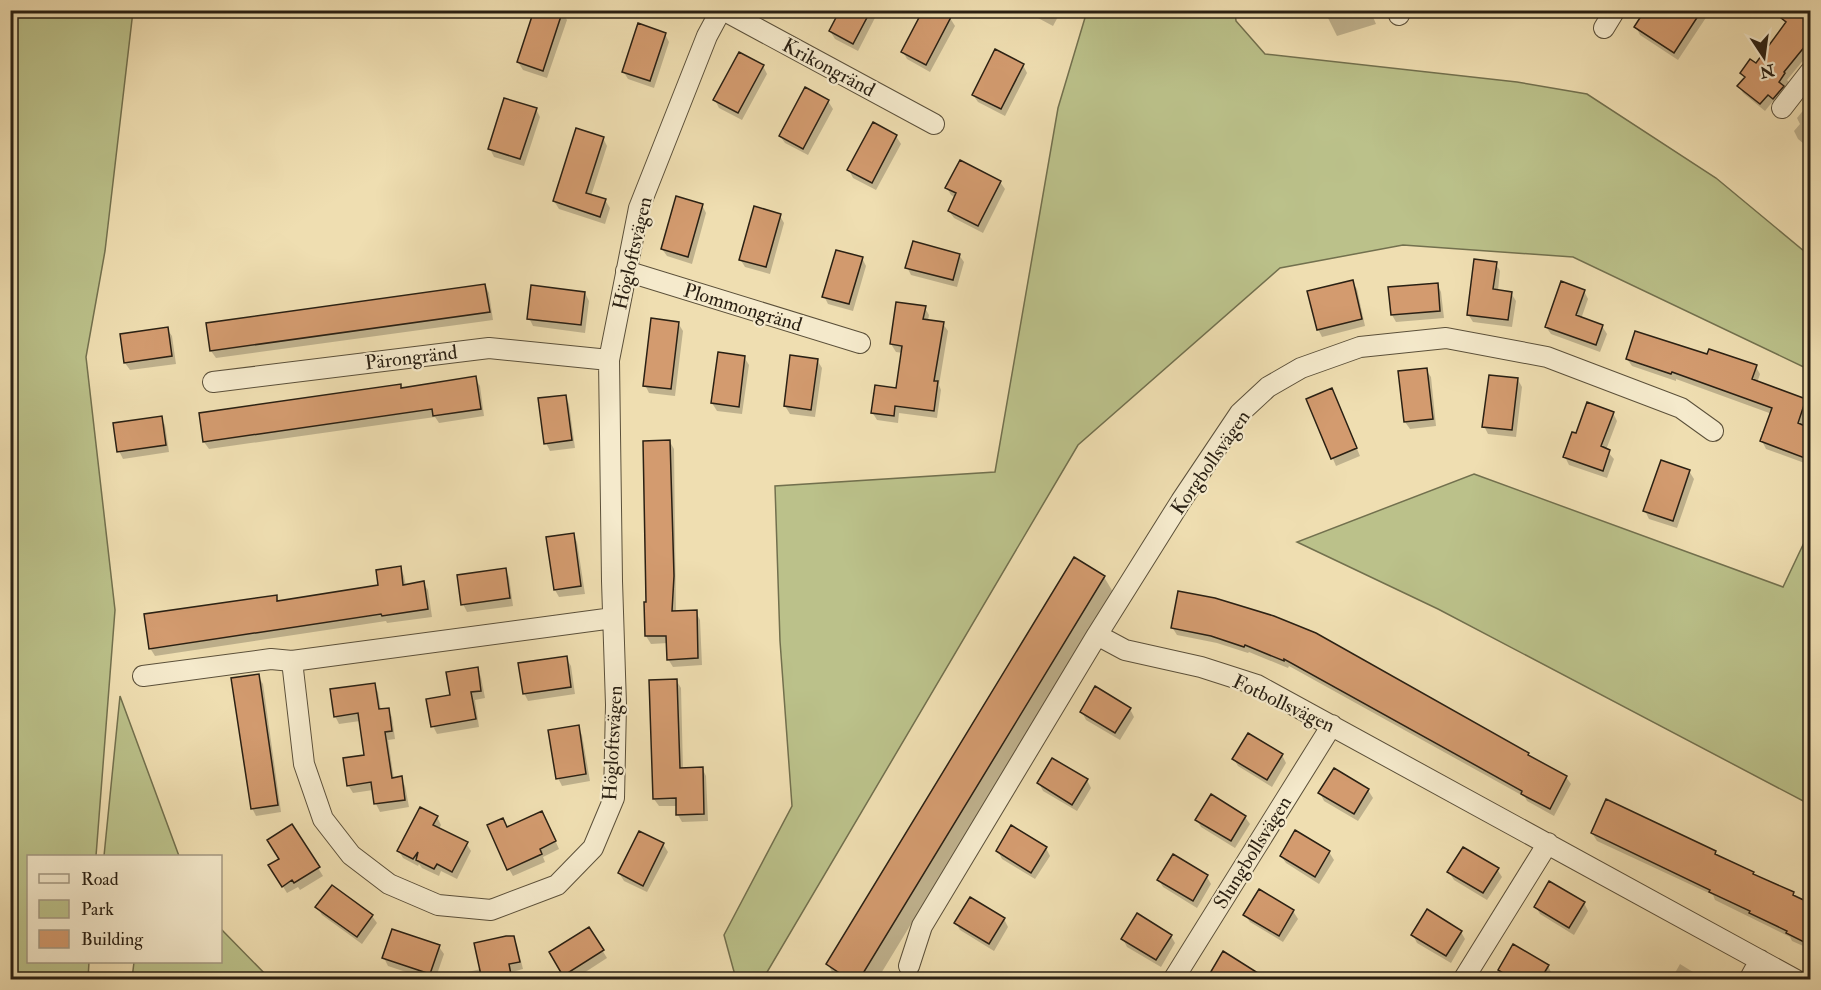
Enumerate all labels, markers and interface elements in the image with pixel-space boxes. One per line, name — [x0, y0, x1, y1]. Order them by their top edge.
north arrow — [1734, 27, 1794, 87]
street label: Krikongränd — [778, 33, 880, 102]
text: N — [1757, 59, 1777, 82]
street label: Högloftsvägen — [607, 194, 658, 312]
street label: Plommongränd — [680, 278, 805, 337]
street label: Pärongränd — [363, 339, 459, 376]
street label: Korgbollsvägen — [1165, 405, 1256, 520]
street label: Fotbollsvägen — [1229, 669, 1339, 738]
street label: Högloftsvägen — [597, 685, 628, 801]
street label: Slungbollsvägen — [1208, 791, 1297, 913]
legend — [27, 855, 222, 963]
text: Road — [81, 868, 119, 891]
text: Park — [81, 898, 114, 921]
text: Building — [81, 928, 144, 951]

